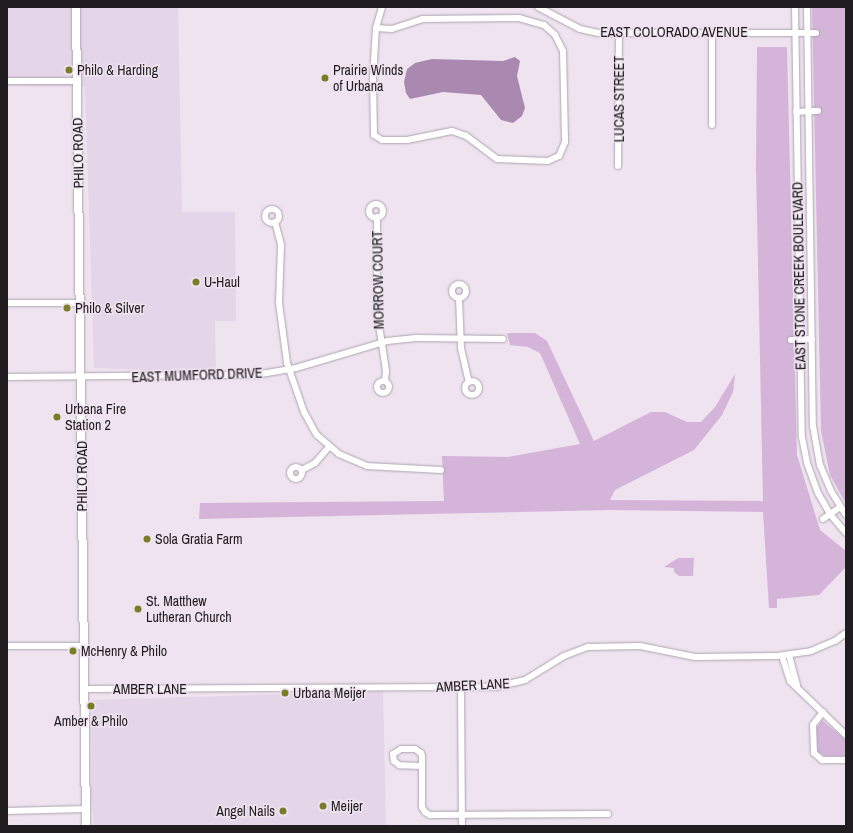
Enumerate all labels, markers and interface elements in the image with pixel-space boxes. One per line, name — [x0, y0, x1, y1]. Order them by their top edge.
street label: EAST COLORADO AVENUE — [600, 24, 748, 40]
street label: LUCAS STREET — [611, 56, 627, 142]
place label: Philo & Harding — [77, 62, 158, 78]
place label: Prairie Winds of Urbana — [333, 62, 403, 94]
marker: Philo & Harding — [64, 65, 74, 75]
marker: Prairie Winds of Urbana — [320, 73, 330, 83]
street label: PHILO ROAD — [69, 117, 87, 189]
street label: EAST STONE CREEK BOULEVARD — [789, 182, 809, 370]
street label: MORROW COURT — [369, 231, 387, 329]
place label: U-Haul — [204, 274, 240, 290]
marker: U-Haul — [191, 277, 201, 287]
place label: Philo & Silver — [75, 300, 145, 316]
marker: Philo & Silver — [62, 303, 72, 313]
street label: EAST MUMFORD DRIVE — [131, 364, 263, 386]
place label: Urbana Fire Station 2 — [65, 401, 126, 434]
marker: Urbana Fire Station 2 — [52, 412, 62, 422]
street label: PHILO ROAD — [74, 441, 90, 511]
place label: Sola Gratia Farm — [155, 531, 242, 547]
marker: Sola Gratia Farm — [142, 534, 152, 544]
place label: St. Matthew Lutheran Church — [146, 593, 232, 626]
marker: St. Matthew Lutheran Church — [133, 604, 143, 614]
place label: McHenry & Philo — [81, 643, 167, 659]
marker: McHenry & Philo — [68, 646, 78, 656]
street label: AMBER LANE — [436, 675, 510, 695]
street label: AMBER LANE — [113, 681, 187, 697]
place label: Urbana Meijer — [293, 685, 366, 701]
marker: Urbana Meijer — [280, 688, 290, 698]
marker: Amber & Philo — [86, 701, 96, 711]
place label: Amber & Philo — [54, 713, 128, 729]
place label: Meijer — [331, 798, 363, 814]
marker: Meijer — [318, 801, 328, 811]
place label: Angel Nails — [216, 803, 275, 819]
marker: Angel Nails — [278, 806, 288, 816]

